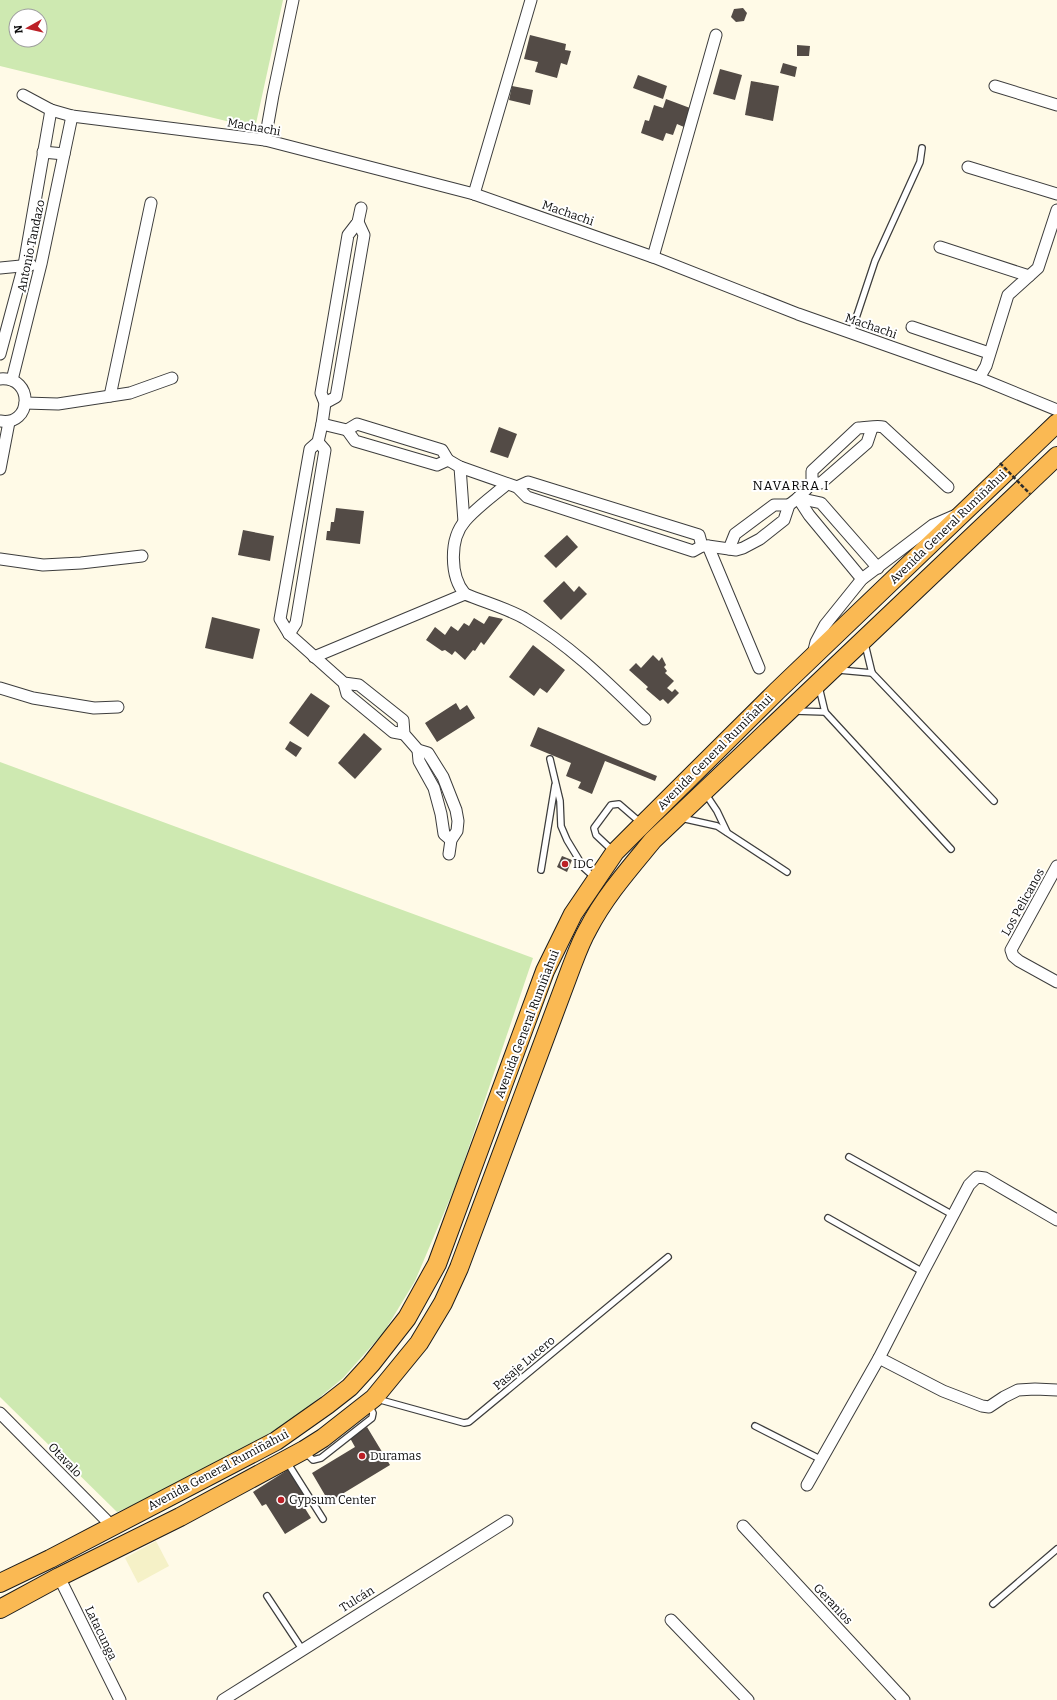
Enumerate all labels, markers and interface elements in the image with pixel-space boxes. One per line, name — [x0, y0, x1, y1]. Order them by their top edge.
north arrow — [8, 8, 48, 48]
text: N — [11, 24, 26, 34]
street label: Machachi — [226, 115, 282, 139]
street label: Antonio Tandazo — [14, 198, 48, 293]
street label: Machachi — [540, 198, 596, 229]
street label: Machachi — [843, 311, 899, 342]
street label: Avenida General Rumiñahui — [887, 467, 1010, 587]
district label: NAVARRA I — [753, 478, 829, 493]
street label: Avenida General Rumiñahui — [654, 691, 776, 813]
place label: IDC — [573, 857, 594, 871]
marker: IDC — [560, 859, 570, 869]
street label: Los Pelicanos — [999, 866, 1047, 938]
street label: Avenida General Rumiñahui — [492, 948, 562, 1100]
street label: Pasaje Lucero — [490, 1333, 558, 1393]
street label: Avenida General Rumiñahui — [145, 1427, 291, 1513]
street label: Otavalo — [45, 1440, 85, 1480]
place label: Duramas — [370, 1449, 421, 1463]
marker: Duramas — [357, 1451, 367, 1461]
place label: Gypsum Center — [289, 1493, 376, 1507]
marker: Gypsum Center — [276, 1495, 286, 1505]
street label: Geranios — [811, 1581, 856, 1627]
street label: Tulcán — [337, 1583, 377, 1615]
street label: Latacunga — [82, 1604, 120, 1663]

